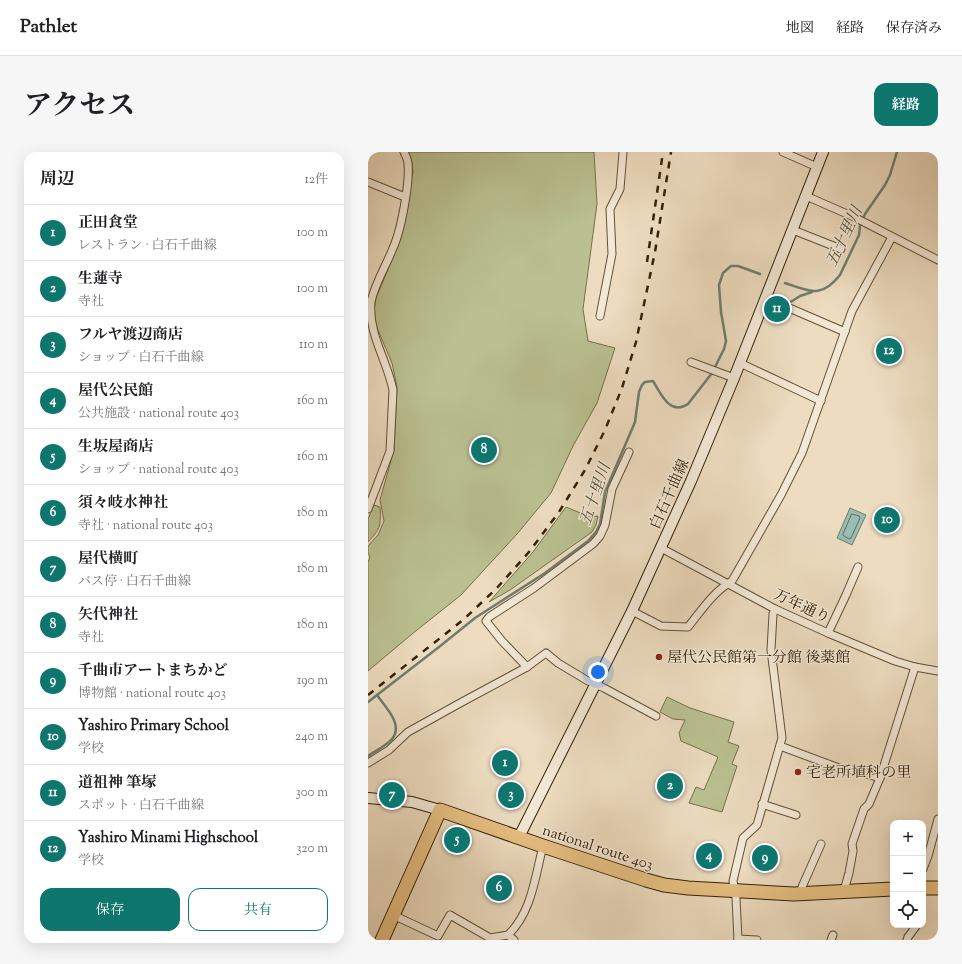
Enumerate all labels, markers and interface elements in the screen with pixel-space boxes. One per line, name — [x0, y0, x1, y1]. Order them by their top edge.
text: Pathlet — [20, 14, 77, 41]
text: 地図 — [786, 19, 814, 39]
text: 経路 — [836, 19, 864, 39]
text: 保存済み — [886, 19, 942, 39]
button: 経路 — [874, 83, 938, 126]
text: アクセス — [24, 87, 135, 127]
text: 周辺 — [40, 168, 74, 192]
text: 12件 — [304, 171, 328, 189]
water label: 五十里川 — [821, 201, 870, 271]
text: 正田食堂 — [78, 213, 138, 234]
text: 1 — [51, 224, 55, 242]
text: 100 m — [296, 224, 328, 242]
text: レストラン · 白石千曲線 — [78, 237, 216, 255]
text: 生蓮寺 — [78, 269, 123, 290]
text: 2 — [50, 280, 56, 298]
text: 100 m — [296, 280, 328, 298]
text: 寺社 — [78, 293, 104, 311]
pin: 11 — [764, 294, 790, 324]
text: フルヤ渡辺商店 — [78, 325, 182, 346]
text: 3 — [50, 336, 56, 354]
text: 110 m — [299, 336, 328, 354]
pin: 12 — [876, 336, 902, 366]
text: ショップ · 白石千曲線 — [78, 349, 204, 367]
text: 屋代公民館 — [78, 381, 153, 402]
text: 4 — [50, 392, 56, 410]
text: 160 m — [297, 392, 328, 410]
text: 公共施設 · national route 403 — [78, 405, 239, 423]
pin: 8 — [471, 435, 497, 465]
text: 生坂屋商店 — [78, 437, 153, 458]
text: 5 — [51, 448, 55, 466]
text: 160 m — [297, 448, 328, 466]
street label: 白石千曲線 — [646, 456, 695, 533]
water label: 五十里川 — [575, 459, 618, 529]
text: ショップ · national route 403 — [78, 461, 239, 479]
text: 須々岐水神社 — [78, 493, 168, 514]
text: 6 — [50, 504, 56, 522]
text: 180 m — [297, 504, 328, 522]
pin: 10 — [874, 505, 900, 535]
text: 寺社 · national route 403 — [78, 517, 213, 535]
text: 屋代横町 — [78, 549, 138, 570]
text: 7 — [50, 560, 56, 578]
text: 180 m — [297, 560, 328, 578]
text: バス停 · 白石千曲線 — [78, 573, 191, 591]
street label: 万年通り — [770, 585, 833, 630]
text: 矢代神社 — [78, 605, 138, 626]
text: 8 — [50, 616, 56, 634]
text: 180 m — [297, 616, 328, 634]
text: 寺社 — [78, 629, 104, 647]
place label: 屋代公民館第一分館 後薬館 — [667, 648, 850, 669]
marker: 屋代公民館第一分館 後薬館 — [654, 652, 664, 662]
text: 千曲市アートまちかど — [78, 661, 228, 682]
your location — [588, 662, 608, 682]
text: 9 — [50, 672, 56, 690]
text: 190 m — [297, 672, 328, 690]
text: 博物館 · national route 403 — [78, 685, 226, 703]
text: Yashiro Primary School — [78, 716, 229, 737]
text: 10 — [47, 728, 59, 746]
text: 240 m — [295, 728, 328, 746]
text: 学校 — [78, 740, 104, 758]
pin: 1 — [492, 748, 518, 778]
place label: 宅老所埴科の里 — [806, 763, 911, 784]
marker: 宅老所埴科の里 — [793, 767, 803, 777]
pin: 2 — [657, 771, 683, 801]
text: 道祖神 筆塚 — [78, 773, 156, 794]
pin: 7 — [379, 780, 405, 810]
pin: 3 — [498, 780, 524, 810]
text: 11 — [49, 784, 57, 802]
text: 300 m — [296, 784, 328, 802]
text: スポット · 白石千曲線 — [78, 797, 204, 815]
map controls — [890, 820, 926, 928]
button: + — [890, 820, 926, 856]
street label: national route 403 — [539, 821, 656, 876]
pin: 5 — [444, 825, 470, 855]
text: Yashiro Minami Highschool — [78, 828, 258, 849]
text: 12 — [48, 840, 58, 858]
text: 320 m — [296, 840, 328, 858]
pin: 4 — [696, 841, 722, 871]
pin: 9 — [752, 843, 778, 873]
text: 学校 — [78, 852, 104, 870]
button: − — [890, 856, 926, 892]
pin: 6 — [486, 873, 512, 903]
button: 保存 — [40, 888, 180, 931]
button: 共有 — [188, 888, 328, 931]
button: locate — [890, 892, 926, 928]

